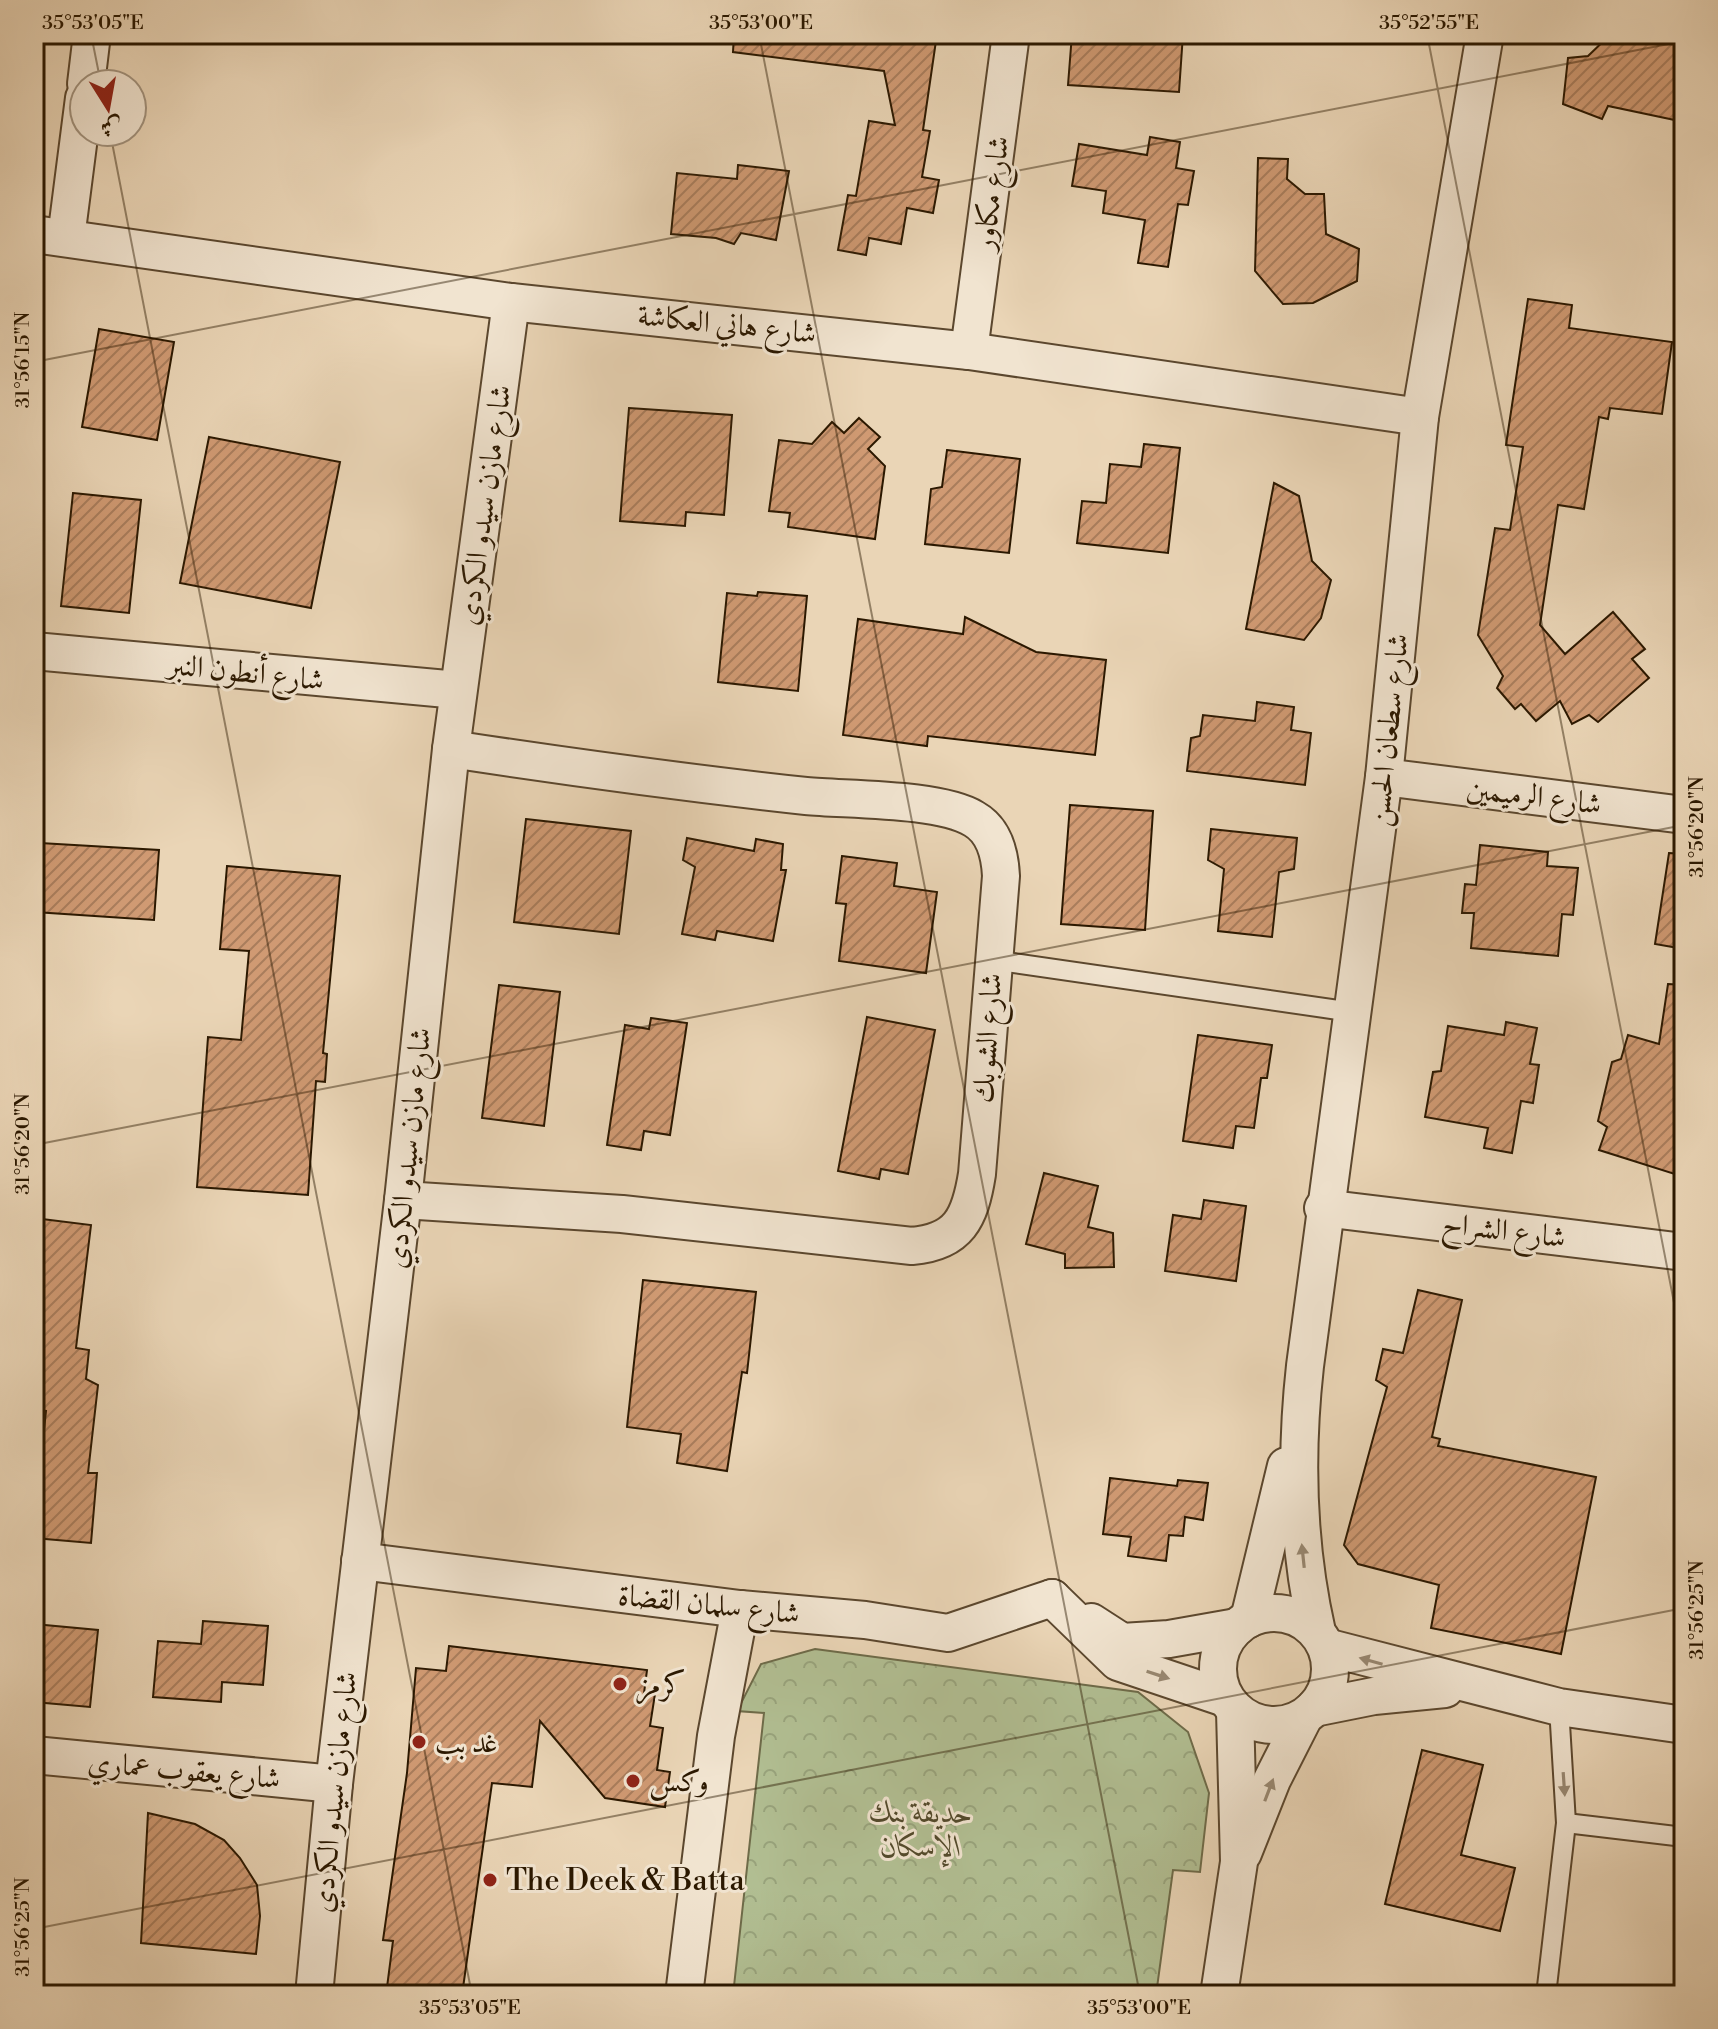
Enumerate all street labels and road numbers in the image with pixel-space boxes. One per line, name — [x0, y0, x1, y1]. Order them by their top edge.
street label: شارع مكاور — [965, 133, 1024, 257]
street label: شارع هاني العكاشة — [635, 297, 818, 358]
street label: شارع مازن سيدو الكردي — [449, 383, 526, 628]
street label: شارع سطعان الحسن — [1360, 632, 1423, 829]
street label: شارع أنطون النبر — [162, 643, 326, 705]
street label: شارع الرميمين — [1464, 770, 1604, 829]
street label: شارع الشوبك — [965, 972, 1016, 1105]
street label: شارع مازن سيدو الكردي — [377, 1026, 446, 1271]
street label: شارع الشراح — [1439, 1205, 1568, 1263]
street label: شارع سلمان القضاة — [616, 1577, 802, 1638]
street label: شارع مازن سيدو الكردي — [303, 1670, 372, 1915]
street label: شارع يعقوب عماري — [85, 1744, 282, 1803]

